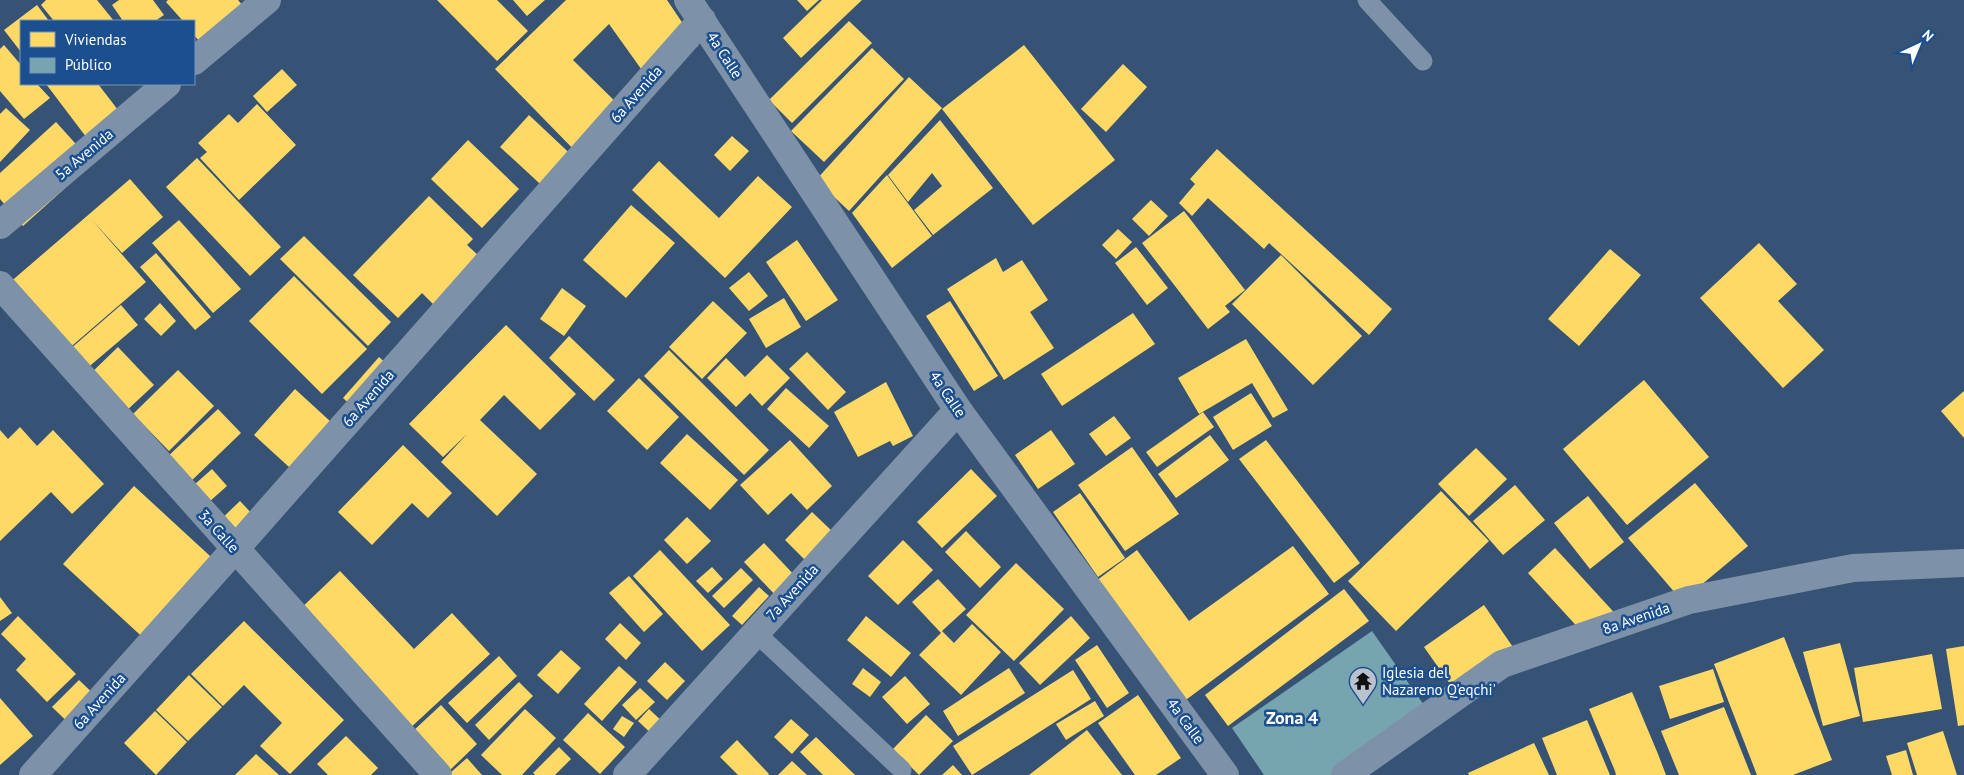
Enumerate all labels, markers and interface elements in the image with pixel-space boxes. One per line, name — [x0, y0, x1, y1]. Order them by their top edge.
legend — [20, 20, 195, 85]
north arrow — [1894, 20, 1944, 70]
text: N — [1918, 26, 1938, 45]
street label: 4a Calle — [703, 28, 747, 82]
text: Viviendas — [64, 30, 126, 49]
text: Público — [65, 55, 112, 74]
street label: 6a Avenida — [606, 61, 666, 127]
street label: 5a Avenida — [51, 124, 117, 184]
street label: 6a Avenida — [338, 365, 398, 431]
street label: 4a Calle — [926, 367, 970, 421]
street label: 3a Calle — [195, 505, 243, 557]
street label: 7a Avenida — [762, 560, 822, 624]
street label: 8a Avenida — [1600, 598, 1672, 638]
place label: Iglesia del Nazareno Q'eqchi' — [1382, 663, 1496, 699]
temple icon: Iglesia del Nazareno Q'eqchi' — [1348, 666, 1378, 705]
street label: 6a Avenida — [69, 669, 129, 733]
street label: 4a Calle — [1163, 694, 1209, 748]
district label: Zona 4 — [1266, 706, 1318, 729]

